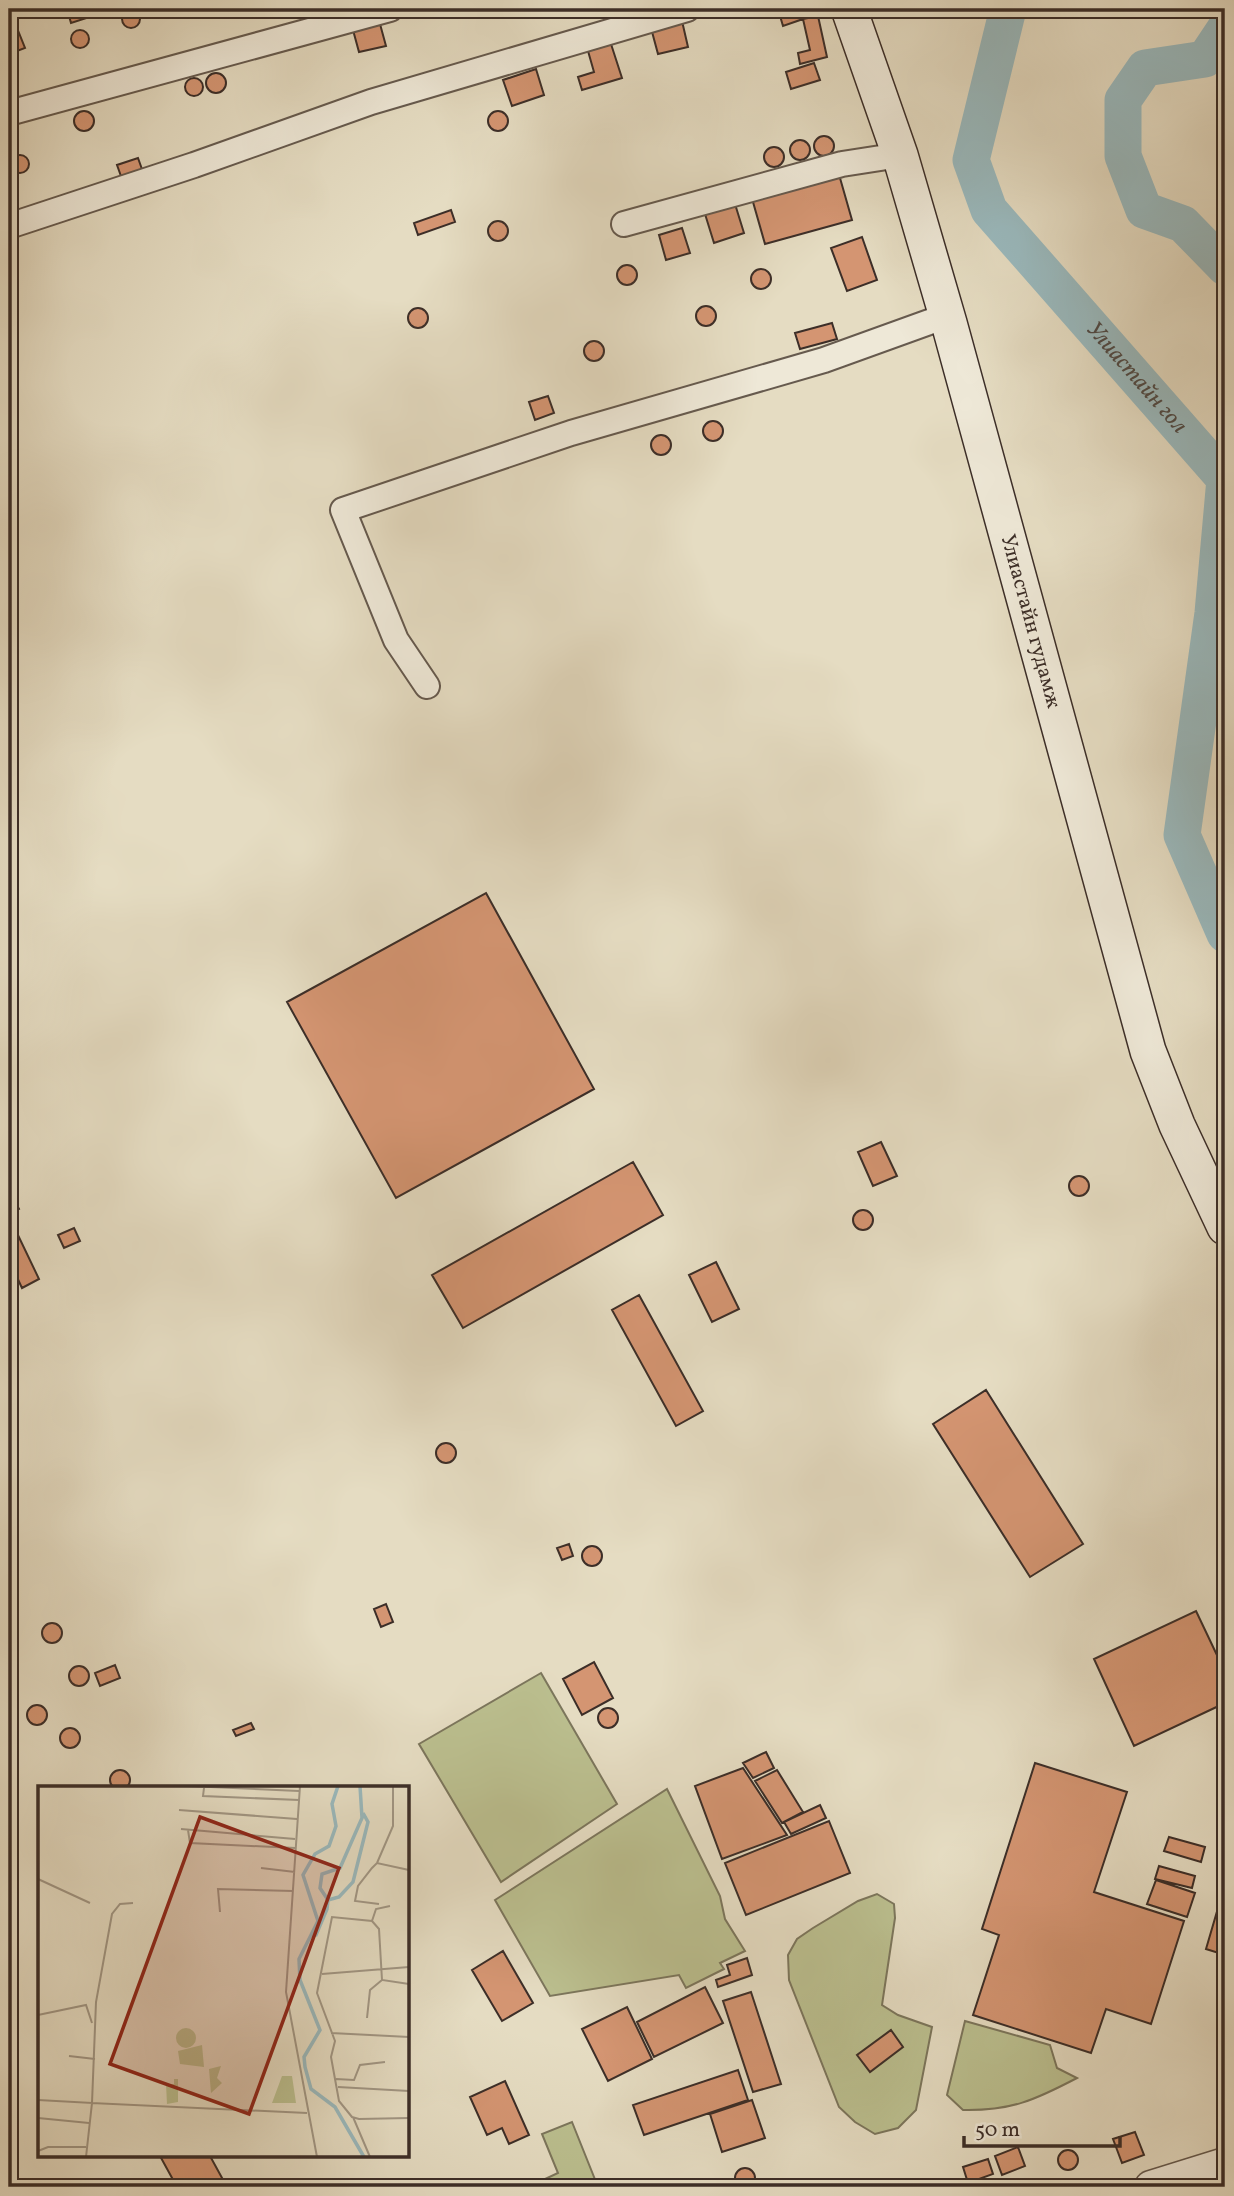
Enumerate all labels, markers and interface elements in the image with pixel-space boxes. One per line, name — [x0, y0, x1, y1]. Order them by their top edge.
water label: Улиастайн гол — [1078, 315, 1194, 441]
street label: Улиастайн гудамж — [993, 531, 1068, 712]
inset map — [38, 1786, 410, 2158]
scale bar — [964, 2105, 1120, 2149]
text: 50 m — [975, 2116, 1020, 2145]

